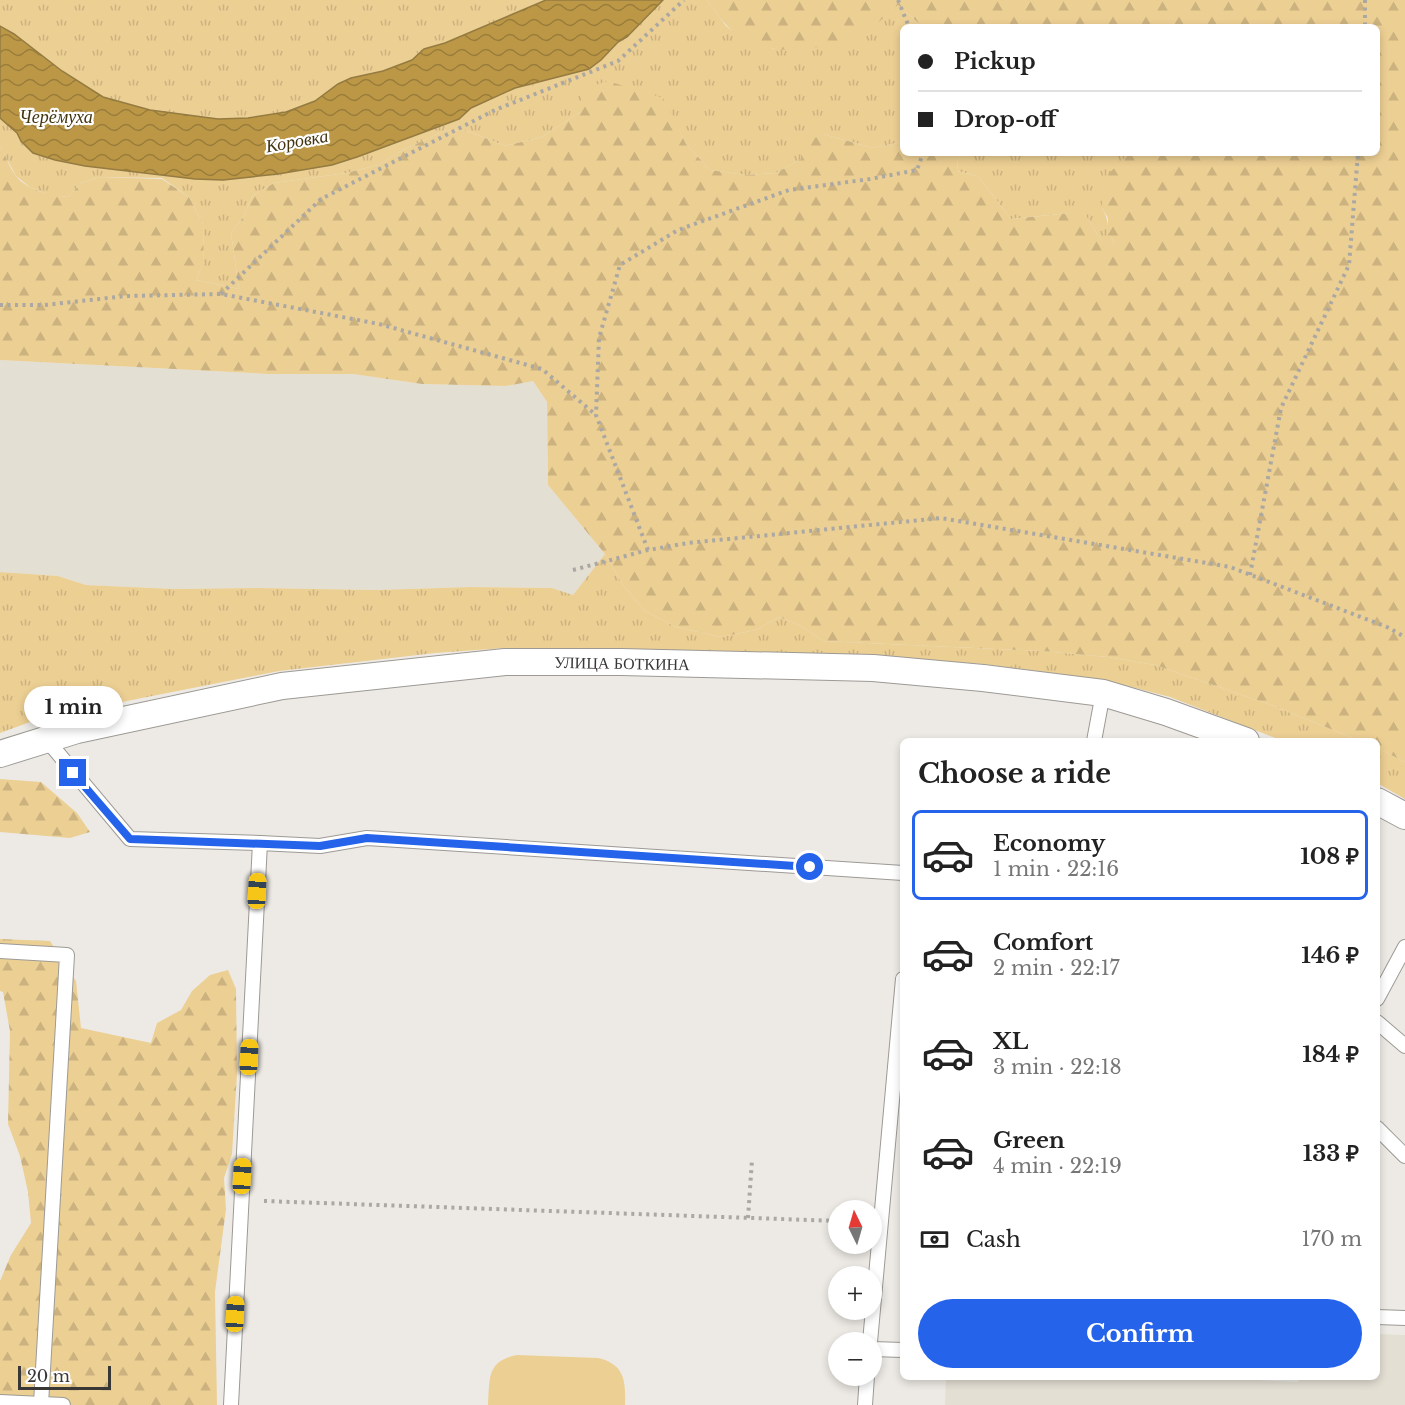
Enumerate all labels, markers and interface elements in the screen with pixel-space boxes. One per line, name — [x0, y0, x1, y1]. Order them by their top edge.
text: Pickup — [954, 48, 1036, 75]
water label: Черёмуха — [19, 106, 93, 128]
text: Drop-off — [954, 106, 1056, 133]
water label: Коровка — [263, 125, 330, 157]
street label: УЛИЦА БОТКИНА — [554, 652, 690, 674]
callout: 1 min — [23, 686, 122, 728]
text: 1 min — [45, 695, 102, 719]
text: Choose a ride — [918, 757, 1111, 790]
route end — [59, 759, 86, 786]
icon: car — [921, 828, 975, 882]
text: Economy — [993, 830, 1105, 857]
text: 108 ₽ — [1300, 843, 1359, 870]
route start — [796, 853, 823, 880]
text: 1 min · 22:16 — [993, 857, 1119, 881]
car — [247, 873, 267, 909]
icon: car — [921, 927, 975, 981]
text: Comfort — [993, 929, 1093, 956]
text: 146 ₽ — [1301, 942, 1359, 969]
text: 2 min · 22:17 — [993, 956, 1120, 980]
icon: car — [921, 1026, 975, 1080]
text: XL — [993, 1028, 1028, 1055]
car — [239, 1039, 259, 1075]
text: 184 ₽ — [1302, 1041, 1359, 1068]
text: 3 min · 22:18 — [993, 1055, 1122, 1079]
icon: car — [921, 1125, 975, 1179]
text: Green — [993, 1127, 1065, 1154]
text: 133 ₽ — [1303, 1140, 1359, 1167]
text: 4 min · 22:19 — [993, 1154, 1122, 1178]
car — [232, 1158, 252, 1194]
north arrow — [828, 1200, 882, 1254]
map controls — [828, 1200, 882, 1386]
icon: cash — [918, 1223, 951, 1256]
text: Cash — [966, 1226, 1021, 1253]
text: 170 m — [1302, 1227, 1362, 1251]
button: + — [828, 1266, 882, 1320]
car — [225, 1296, 245, 1332]
button: Confirm — [918, 1299, 1362, 1368]
button: − — [828, 1332, 882, 1386]
scale bar — [18, 1363, 111, 1390]
text: 20 m — [27, 1366, 70, 1386]

